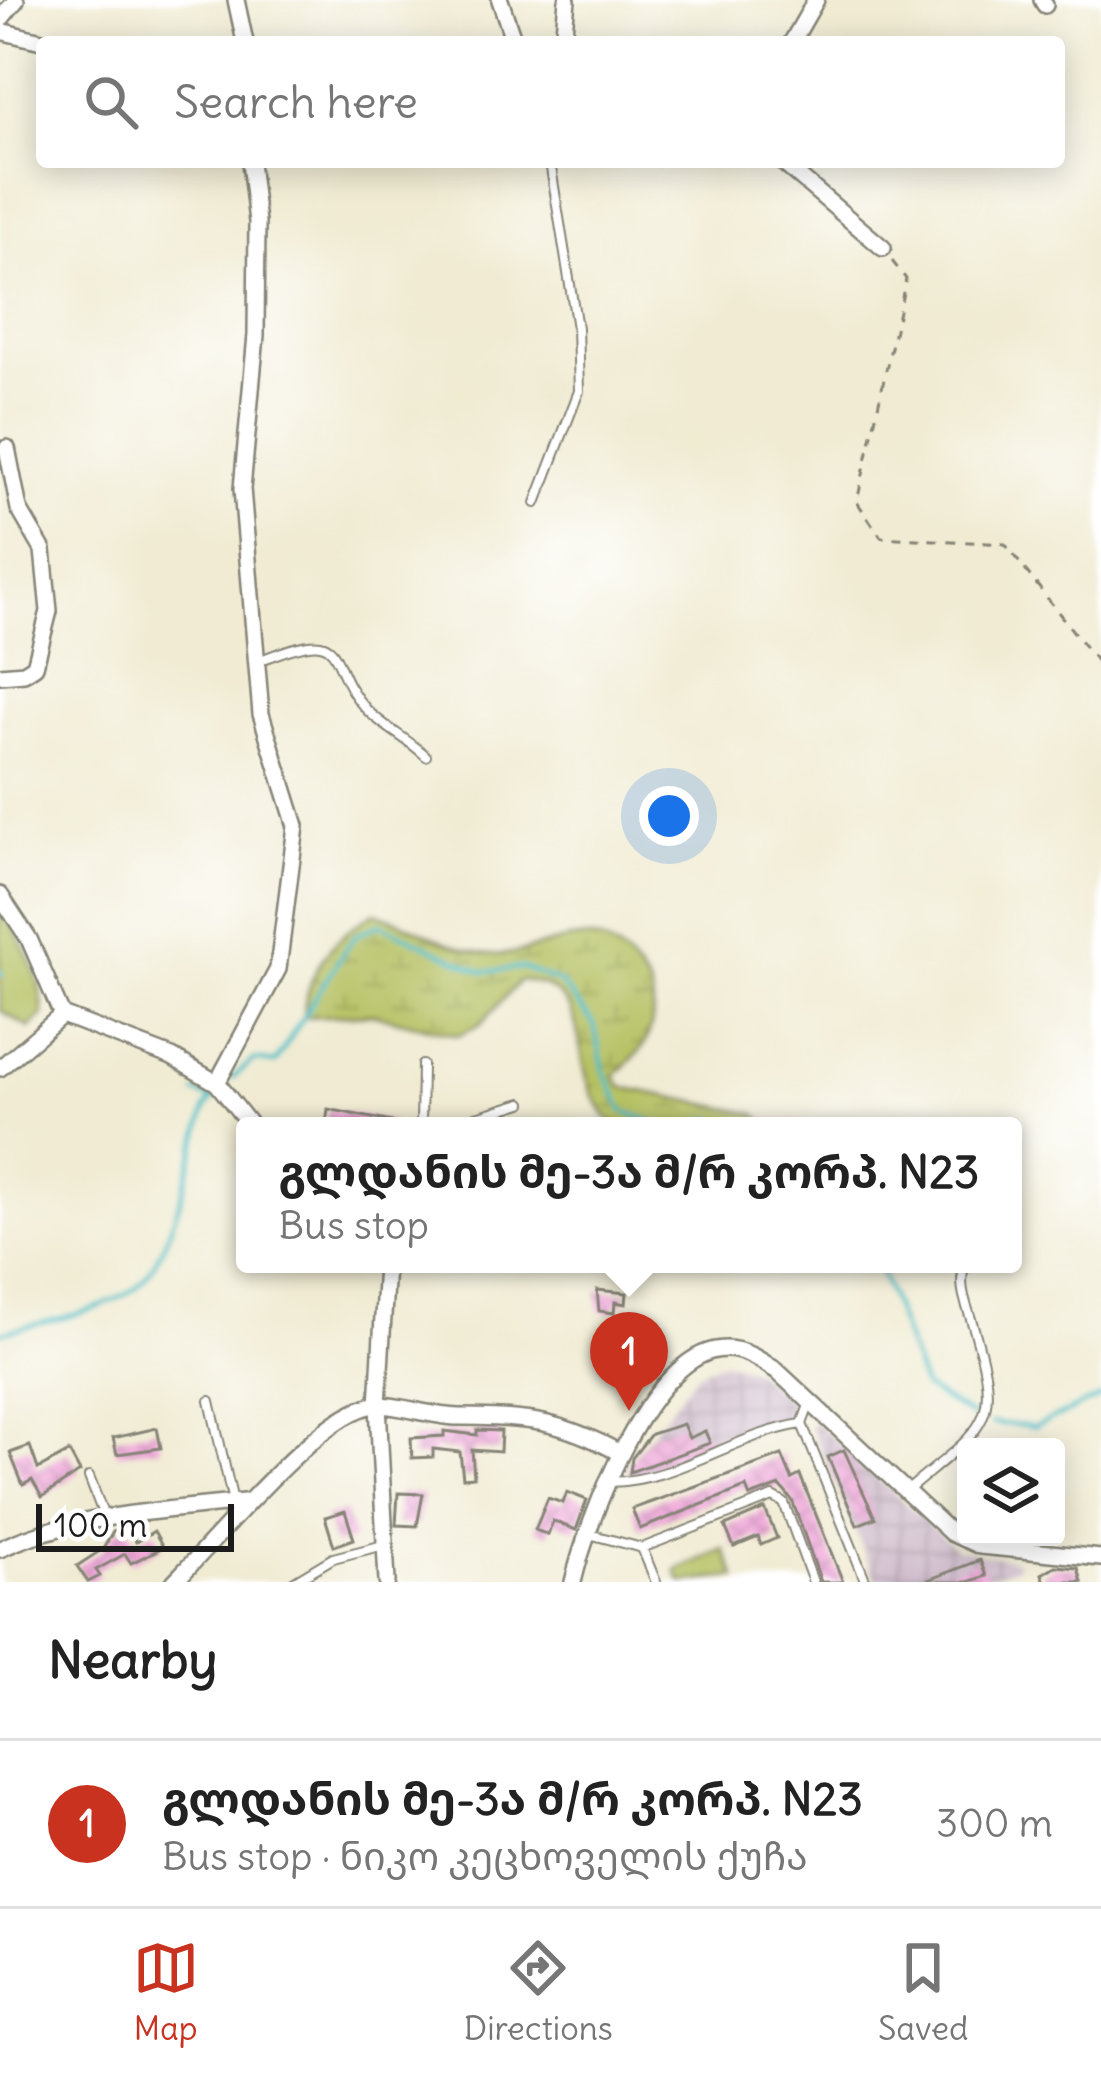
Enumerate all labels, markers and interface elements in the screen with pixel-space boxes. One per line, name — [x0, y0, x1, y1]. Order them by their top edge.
search box — [36, 36, 1065, 168]
icon: search — [78, 69, 144, 135]
text: Search here — [174, 74, 418, 130]
your location — [639, 786, 699, 846]
popup — [236, 1117, 1022, 1273]
text: გლდანის მე-3ა მ/რ კორპ. N23 — [279, 1144, 979, 1200]
text: Bus stop — [279, 1201, 429, 1250]
pin: 1 — [590, 1312, 668, 1411]
map controls — [957, 1438, 1065, 1546]
button: layers — [957, 1438, 1065, 1546]
scale bar — [36, 1498, 234, 1551]
text: 100 m — [54, 1504, 147, 1546]
text: Nearby — [48, 1628, 217, 1692]
text: გლდანის მე-3ა მ/რ კორპ. N23 — [162, 1771, 863, 1827]
text: 1 — [79, 1799, 95, 1848]
text: 300 m — [936, 1799, 1053, 1848]
text: Bus stop · ნიკო კეცხოველის ქუჩა — [162, 1832, 808, 1881]
tab: Map — [133, 1935, 199, 2049]
tab: Directions — [464, 1935, 613, 2049]
tab: Saved — [878, 1935, 968, 2049]

